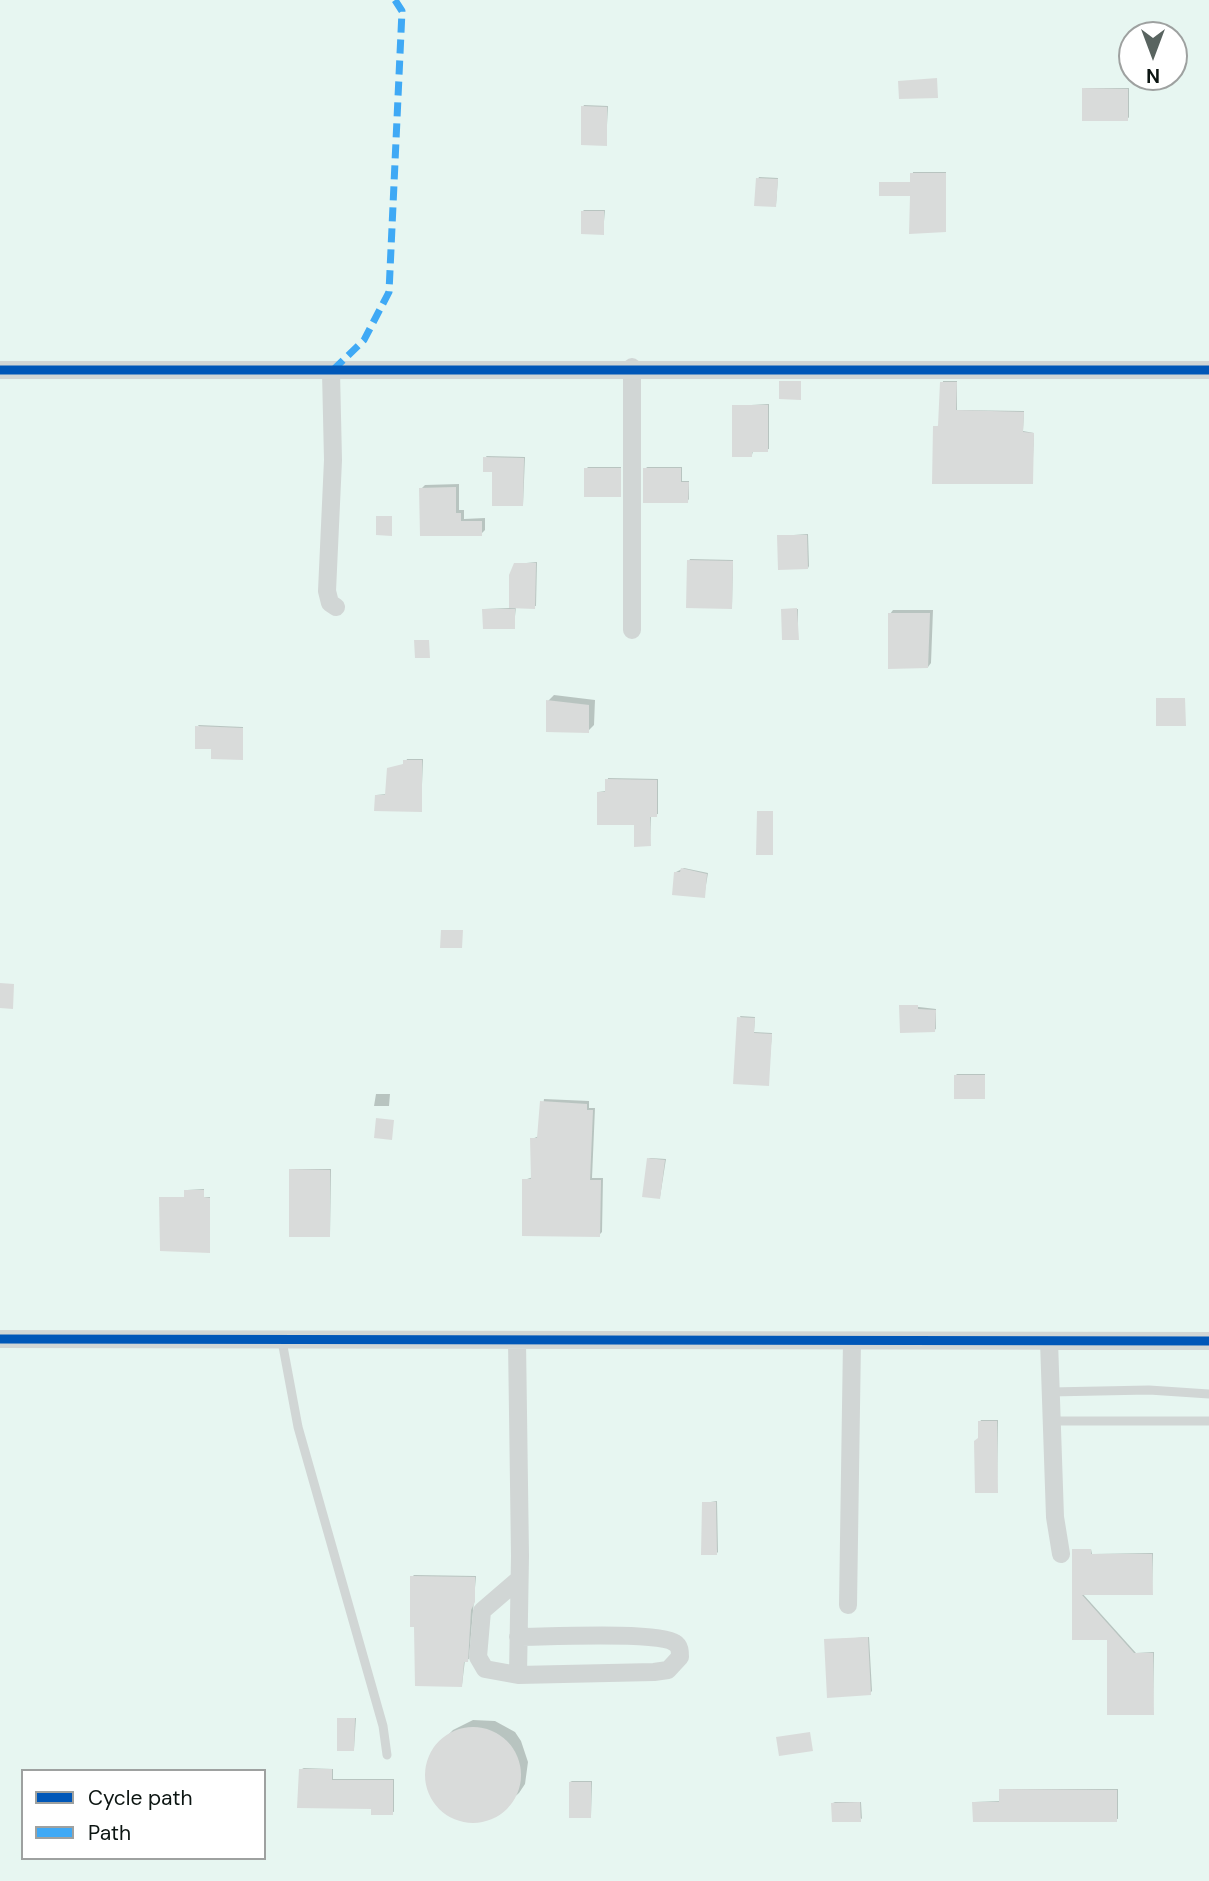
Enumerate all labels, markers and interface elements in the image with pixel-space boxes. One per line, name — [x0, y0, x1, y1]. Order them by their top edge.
north arrow — [1118, 21, 1188, 91]
text: N — [1146, 63, 1160, 88]
legend — [21, 1769, 266, 1860]
text: Cycle path — [88, 1784, 193, 1812]
text: Path — [88, 1819, 131, 1847]

